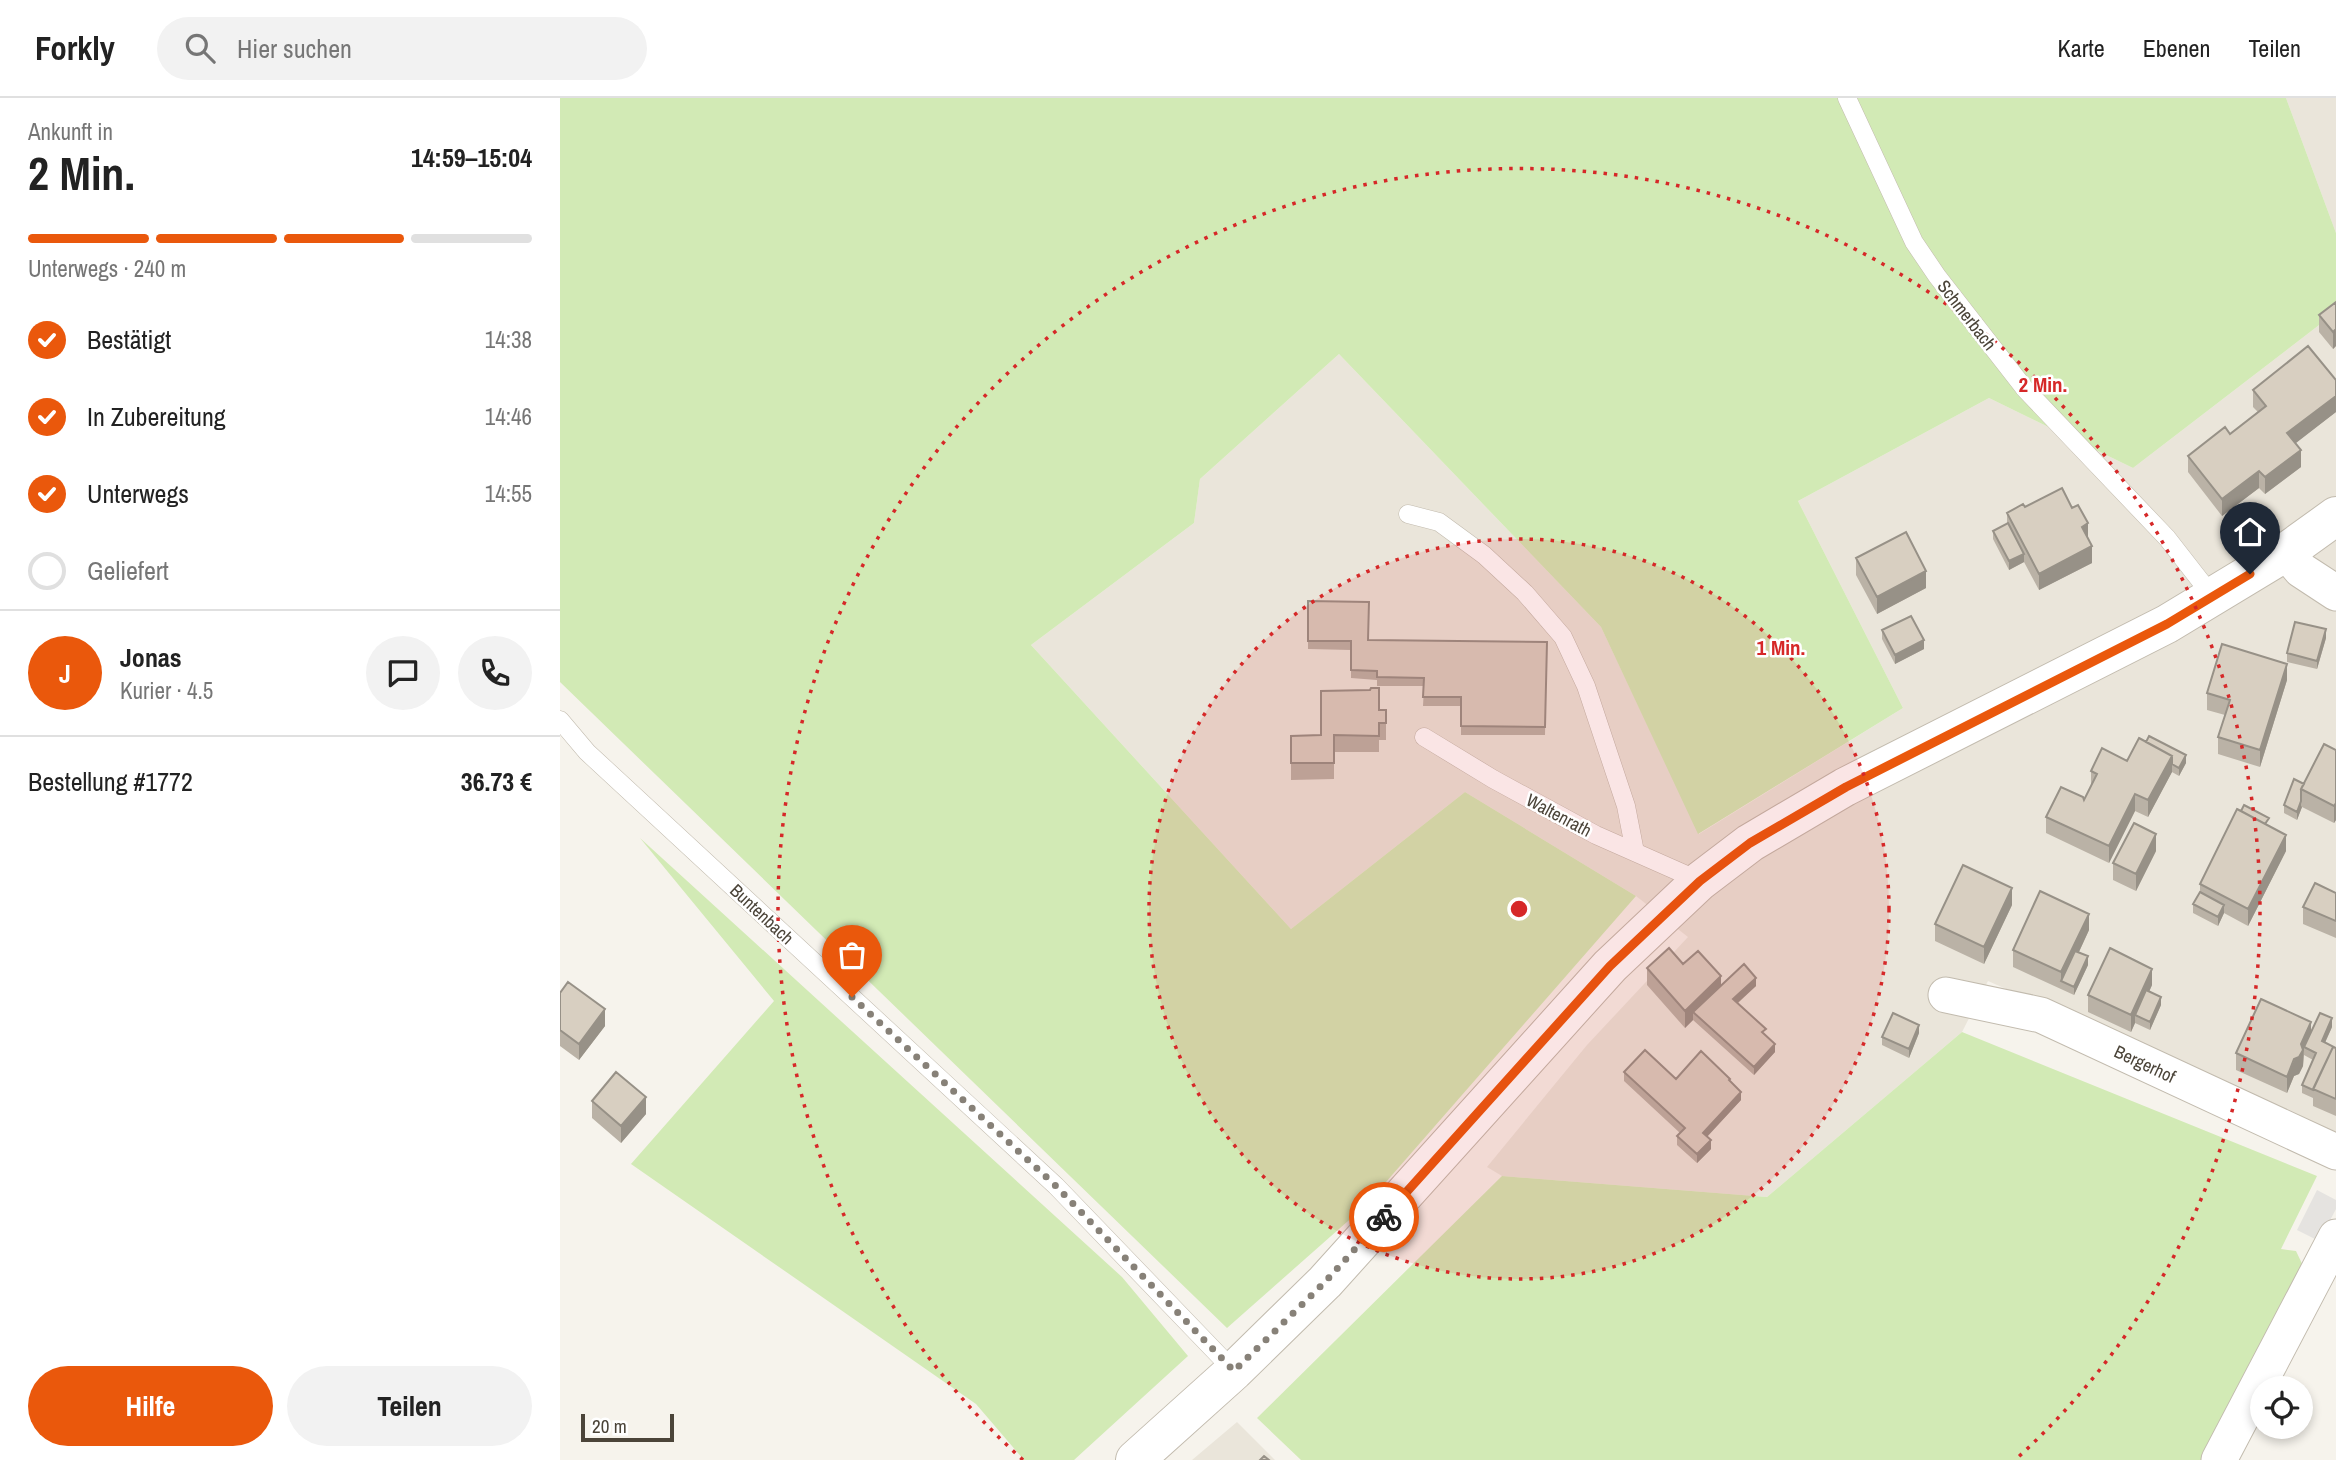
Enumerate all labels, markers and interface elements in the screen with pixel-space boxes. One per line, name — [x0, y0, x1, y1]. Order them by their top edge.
search box — [157, 17, 647, 80]
text: Forkly — [35, 26, 115, 70]
icon: search — [181, 29, 219, 67]
text: Hier suchen — [237, 31, 352, 66]
text: Karte — [2058, 32, 2105, 64]
text: Ebenen — [2143, 32, 2210, 64]
text: Teilen — [2248, 32, 2301, 64]
text: Ankunft in — [28, 116, 113, 147]
text: 14:59–15:04 — [411, 140, 532, 175]
text: 2 Min. — [28, 142, 135, 204]
text: Unterwegs · 240 m — [28, 253, 186, 284]
street label: Schmerbach — [1932, 275, 2002, 355]
icon: check — [28, 321, 66, 359]
text: Bestätigt — [87, 322, 171, 357]
text: 14:38 — [485, 324, 532, 355]
text: 2 Min. — [2019, 370, 2067, 399]
icon: check — [28, 398, 66, 436]
text: In Zubereitung — [87, 399, 226, 434]
text: 14:46 — [485, 401, 532, 432]
icon: check — [28, 475, 66, 513]
text: Unterwegs — [87, 476, 189, 511]
text: 14:55 — [485, 478, 532, 509]
pin — [2220, 502, 2280, 574]
icon: home — [2231, 513, 2269, 551]
text: Geliefert — [87, 553, 169, 588]
text: 1 Min. — [1757, 633, 1805, 662]
button: chat — [366, 636, 440, 710]
button: phone — [458, 636, 532, 710]
text: Jonas — [120, 640, 182, 675]
text: J — [59, 656, 71, 691]
text: Kurier · 4.5 — [120, 675, 213, 706]
text: Bestellung #1772 — [28, 764, 193, 799]
text: 36.73 € — [461, 764, 532, 799]
street label: Waltenrath — [1522, 787, 1596, 843]
street label: Buntenbach — [725, 878, 799, 950]
centre of rings — [1507, 897, 1531, 921]
pin — [822, 925, 882, 997]
icon: bag — [833, 936, 871, 974]
street label: Bergerhof — [2111, 1038, 2181, 1089]
courier — [1349, 1182, 1419, 1252]
icon: bike — [1365, 1198, 1403, 1236]
button: Hilfe — [28, 1366, 273, 1446]
button: Teilen — [287, 1366, 532, 1446]
map controls — [2250, 1376, 2313, 1439]
button: locate — [2250, 1376, 2313, 1439]
scale bar — [581, 1411, 674, 1443]
text: 20 m — [592, 1413, 627, 1439]

